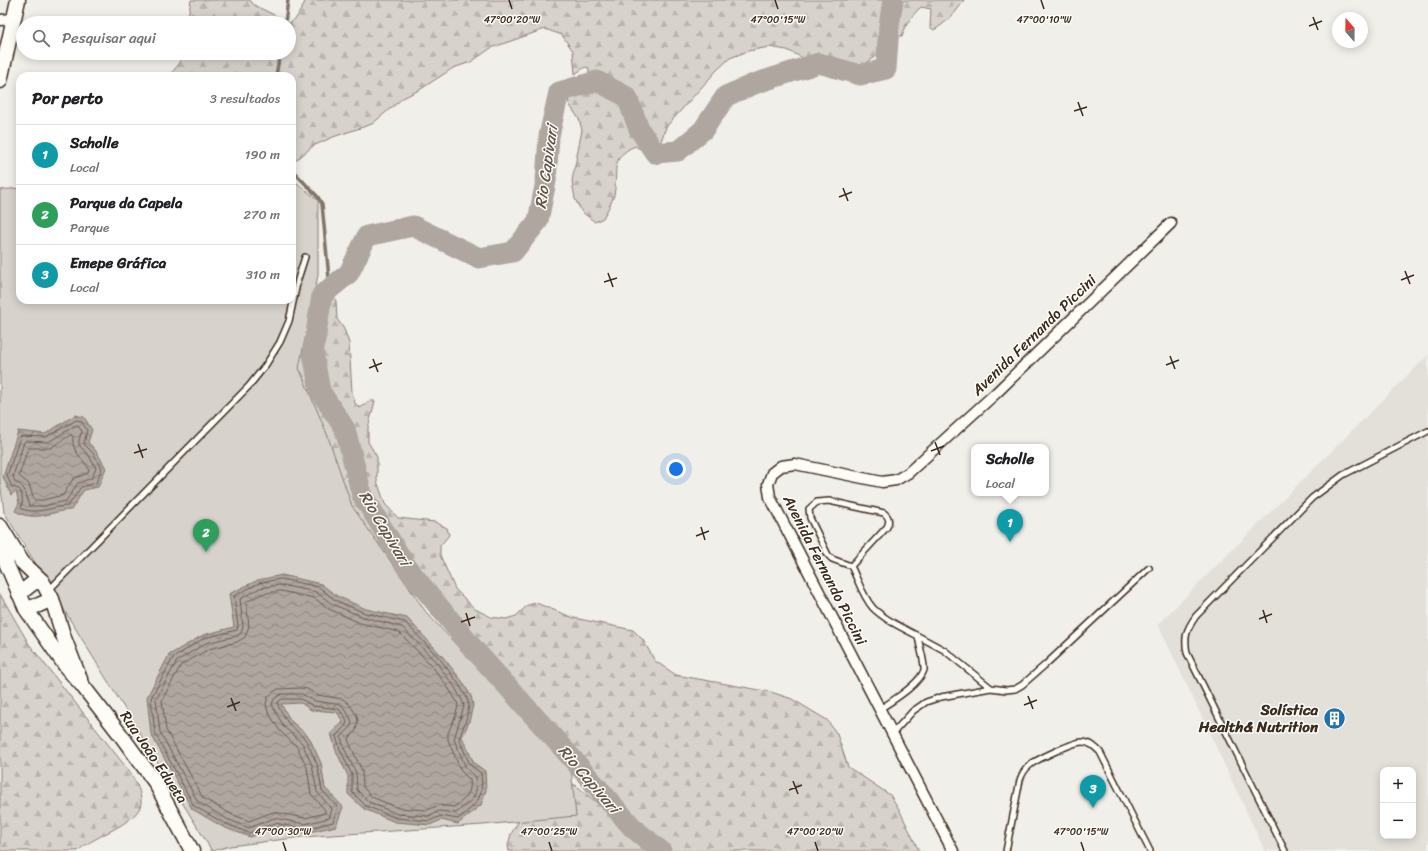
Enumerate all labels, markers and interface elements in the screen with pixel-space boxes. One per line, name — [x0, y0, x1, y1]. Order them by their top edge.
text: 47°00'20"W — [484, 11, 541, 29]
text: 47°00'15"W — [751, 11, 806, 29]
text: 47°00'10"W — [1016, 11, 1072, 29]
north arrow — [1332, 12, 1368, 48]
search box — [16, 16, 296, 60]
text: Pesquisar aqui — [62, 25, 156, 51]
icon: search — [30, 27, 52, 49]
text: Por perto — [32, 83, 103, 113]
text: 3 resultados — [210, 87, 280, 110]
water label: Rio Capivari — [526, 120, 567, 210]
text: Scholle — [70, 130, 119, 156]
text: 1 — [42, 143, 48, 166]
text: 190 m — [245, 143, 280, 166]
text: Local — [70, 156, 99, 179]
text: Parque da Capela — [70, 190, 182, 216]
text: 2 — [41, 203, 49, 226]
text: 270 m — [243, 203, 280, 226]
text: Parque — [70, 216, 109, 239]
text: Emepe Gráfica — [70, 250, 166, 276]
text: 3 — [41, 263, 49, 286]
text: 310 m — [246, 263, 280, 286]
street label: Avenida Fernando Piccini — [965, 268, 1103, 403]
text: Local — [70, 276, 99, 299]
popup — [971, 444, 1049, 496]
text: Scholle — [986, 446, 1034, 472]
your location — [666, 459, 686, 479]
text: Local — [986, 472, 1015, 495]
water label: Rio Capivari — [351, 485, 421, 574]
street label: Avenida Fernando Piccini — [775, 489, 875, 650]
pin: 1 — [997, 509, 1023, 542]
pin: 2 — [193, 519, 219, 552]
place label: Solística Health& Nutrition — [1198, 697, 1319, 740]
street label: Rua João Edueta — [113, 705, 195, 809]
building icon: Solística Health& Nutrition — [1321, 706, 1347, 732]
water label: Rio Capivari — [551, 738, 630, 823]
map controls — [1380, 767, 1416, 839]
button: + — [1380, 767, 1416, 803]
pin: 3 — [1080, 775, 1106, 808]
button: − — [1380, 803, 1416, 839]
text: 47°00'30"W — [255, 823, 311, 841]
text: 47°00'25"W — [521, 823, 577, 841]
text: 47°00'20"W — [787, 823, 844, 841]
text: 47°00'15"W — [1054, 823, 1109, 841]

